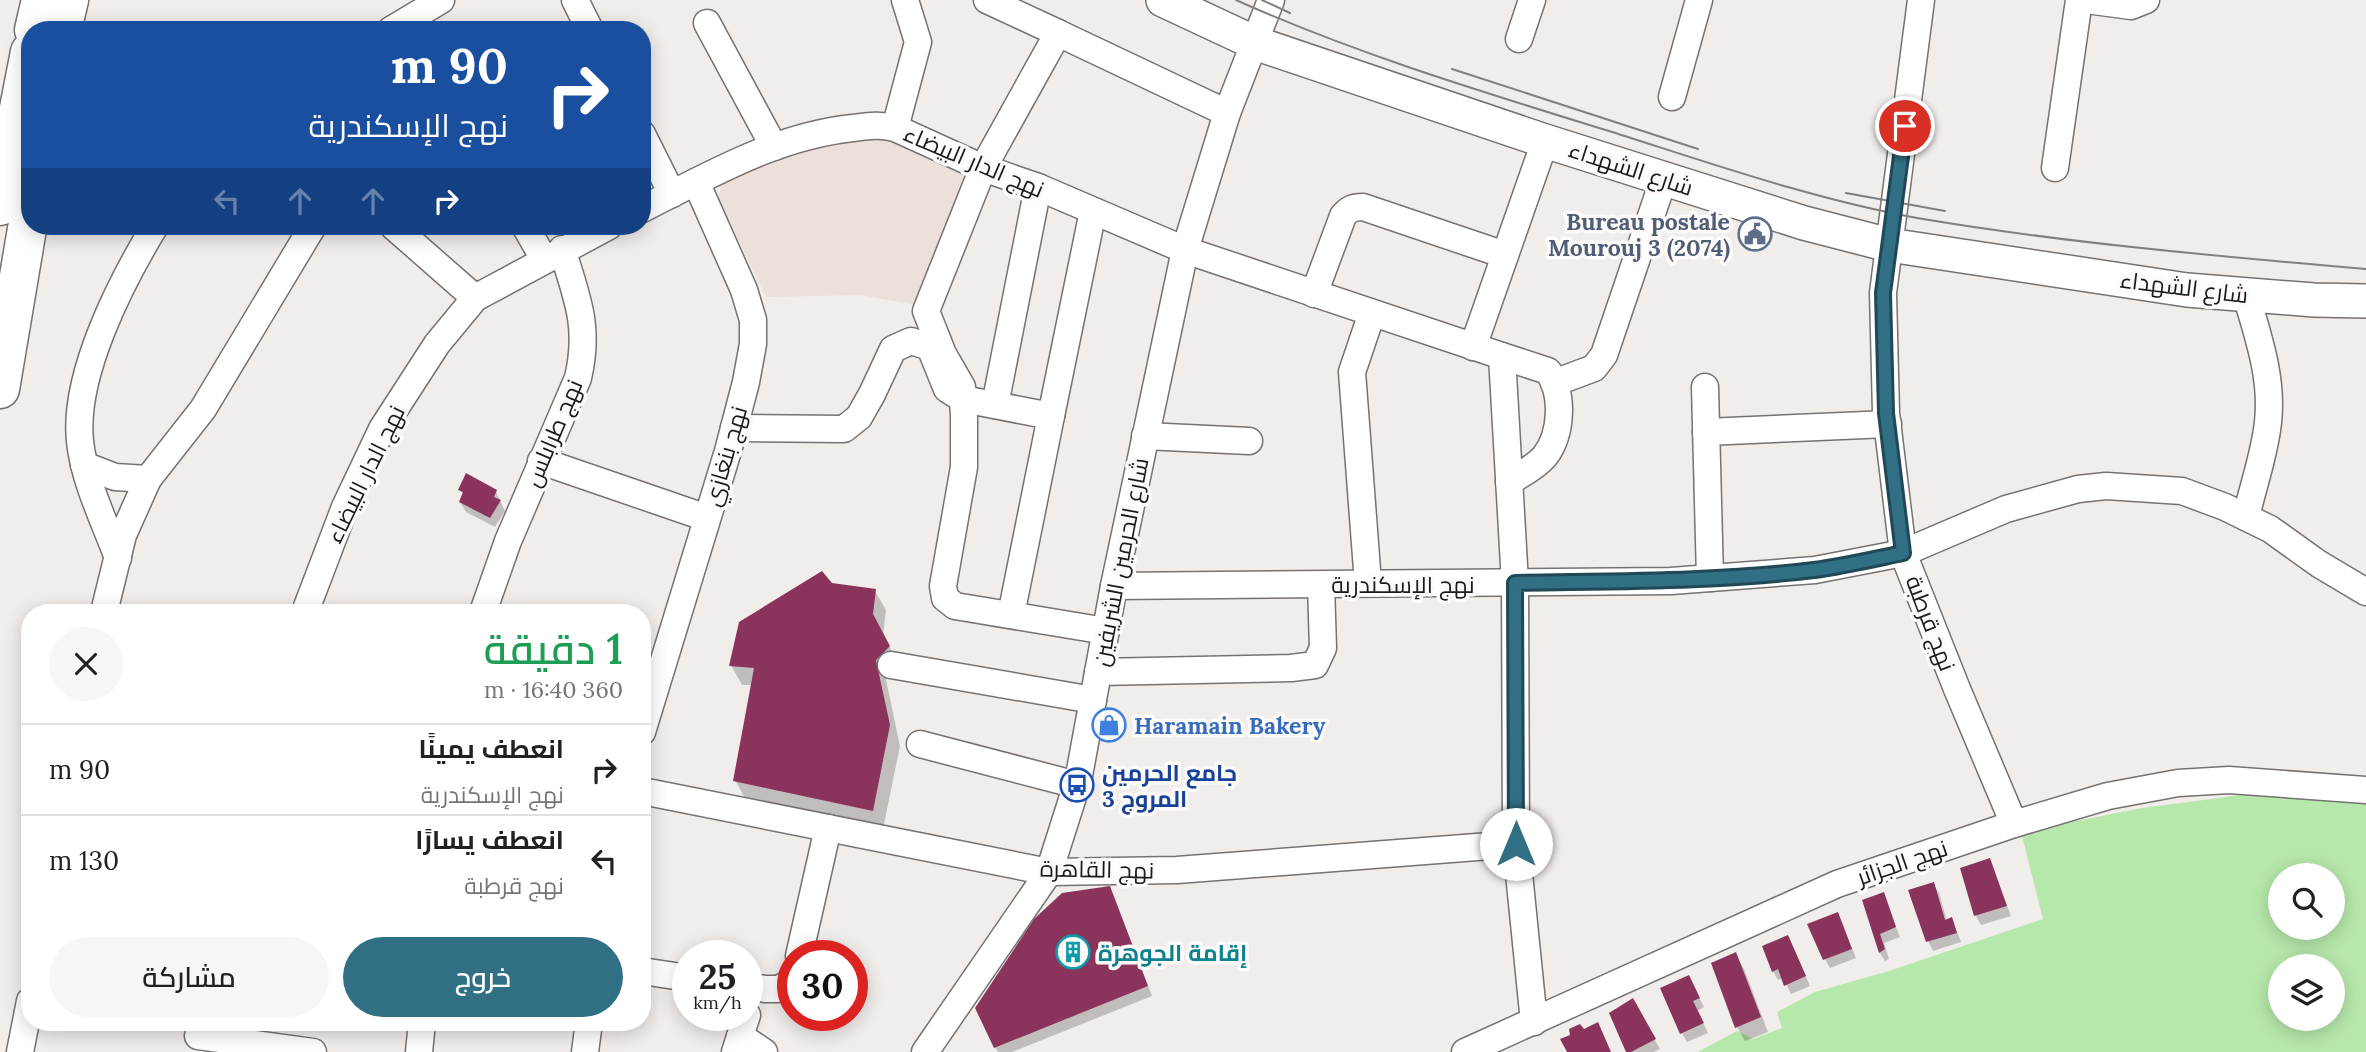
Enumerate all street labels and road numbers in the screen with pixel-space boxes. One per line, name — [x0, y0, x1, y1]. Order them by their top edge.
street label: نهج الدار البيضاء — [899, 118, 1049, 205]
street label: شارع الشهداء — [1565, 134, 1697, 204]
street label: شارع الشهداء — [2118, 265, 2250, 311]
street label: نهج طرابلس — [517, 375, 590, 492]
street label: نهج الدار البيضاء — [319, 400, 413, 549]
street label: نهج بنغازي — [697, 403, 757, 511]
street label: شارع الحرمين الشريفين — [1086, 455, 1156, 669]
street label: نهج الإسكندرية — [1331, 570, 1475, 601]
street label: نهج قرطبة — [1898, 571, 1962, 676]
street label: نهج الجزائر — [1851, 833, 1952, 894]
street label: نهج القاهرة — [1039, 854, 1154, 886]

